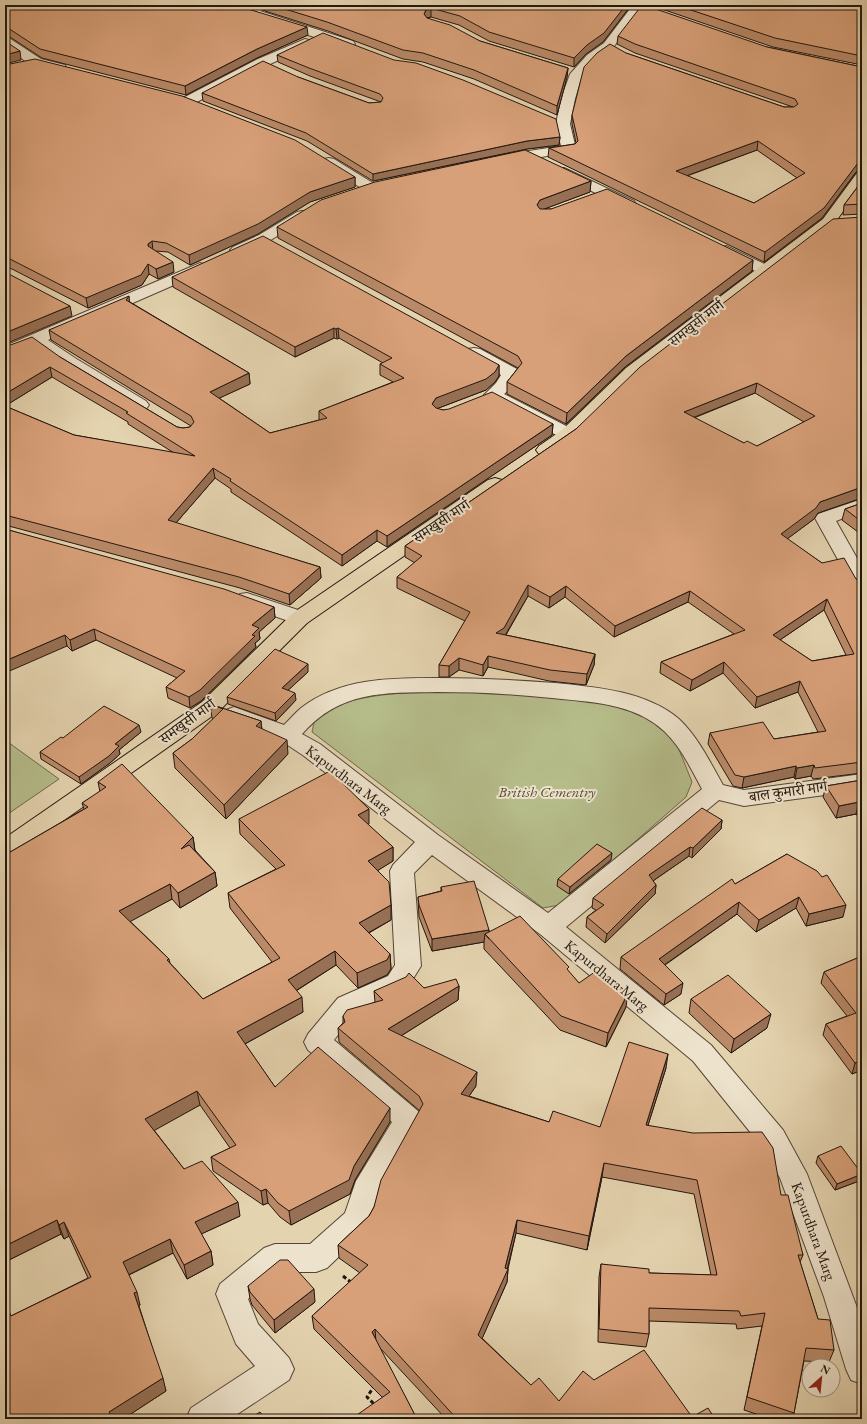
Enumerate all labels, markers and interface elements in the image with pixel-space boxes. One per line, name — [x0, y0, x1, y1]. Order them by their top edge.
street label: समखुसी मार्ग — [664, 295, 729, 351]
street label: समखुसी मार्ग — [408, 494, 474, 548]
street label: समखुसी मार्ग — [154, 693, 220, 749]
street label: Kapurdhara Marg — [302, 740, 396, 818]
street label: बाल कुमारी मार्ग — [747, 776, 830, 806]
park label: British Cementry — [497, 782, 596, 801]
street label: Kapurdhara Marg — [561, 935, 653, 1015]
street label: Kapurdhara Marg — [787, 1179, 841, 1283]
north arrow — [801, 1358, 841, 1398]
text: N — [818, 1361, 833, 1377]

